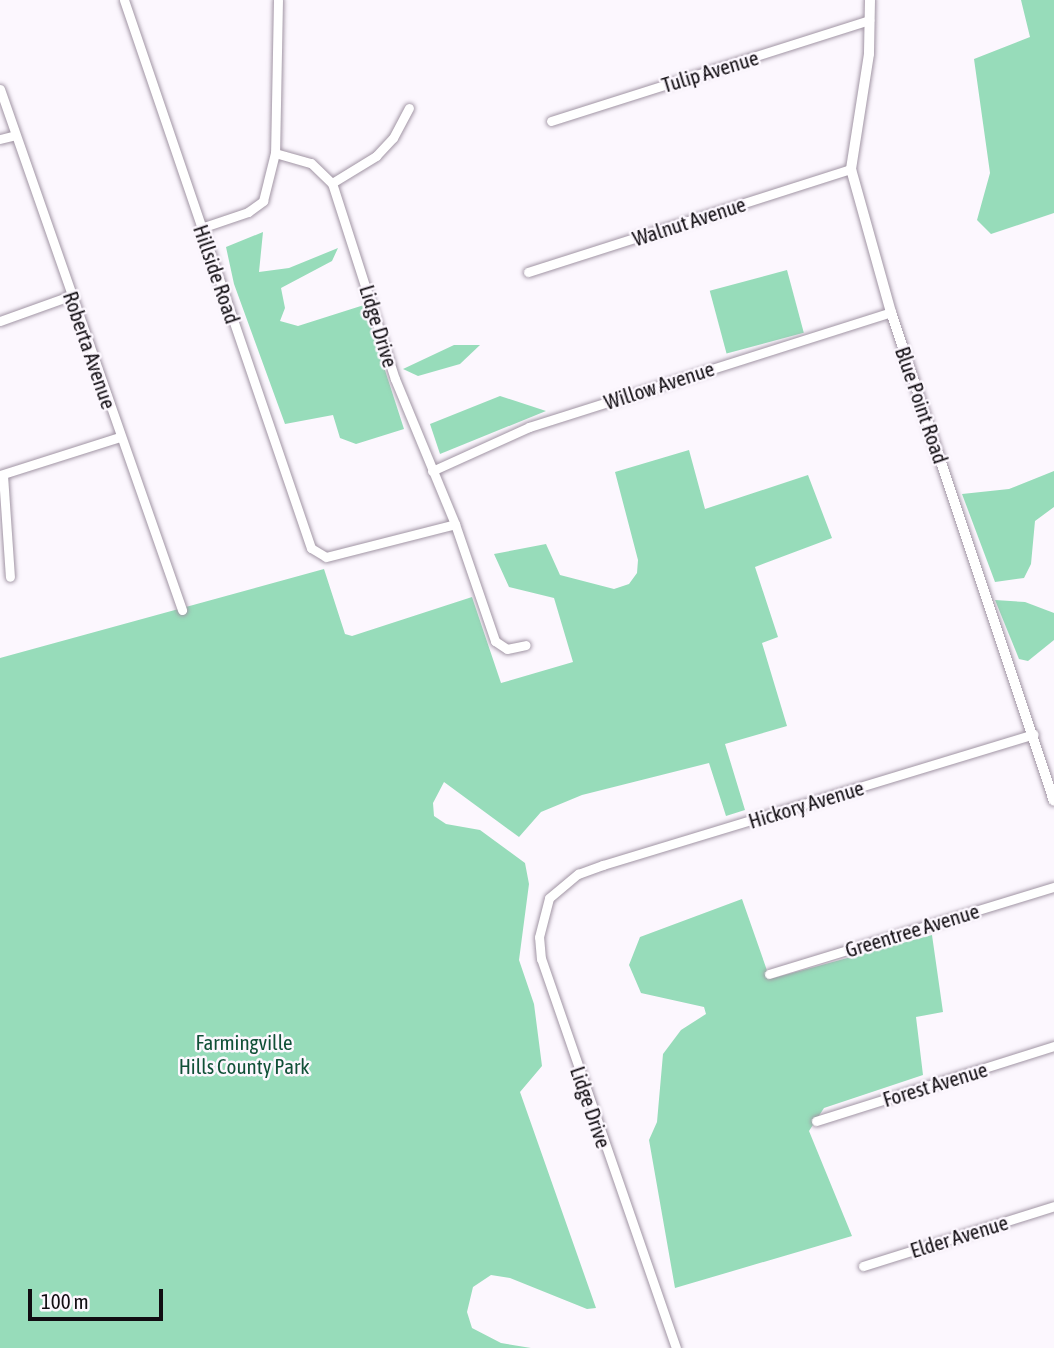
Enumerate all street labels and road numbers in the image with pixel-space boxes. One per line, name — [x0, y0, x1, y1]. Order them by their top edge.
street label: Tulip Avenue — [659, 44, 761, 98]
street label: Walnut Avenue — [629, 191, 749, 251]
street label: Hillside Road — [188, 221, 246, 327]
street label: Lidge Drive — [355, 282, 403, 370]
street label: Roberta Avenue — [58, 288, 122, 412]
street label: Blue Point Road — [890, 343, 954, 467]
street label: Willow Avenue — [601, 355, 717, 415]
street label: Hickory Avenue — [745, 775, 867, 833]
street label: Greentree Avenue — [842, 898, 982, 962]
street label: Forest Avenue — [880, 1056, 990, 1112]
street label: Lidge Drive — [565, 1063, 617, 1151]
street label: Elder Avenue — [907, 1209, 1011, 1263]

